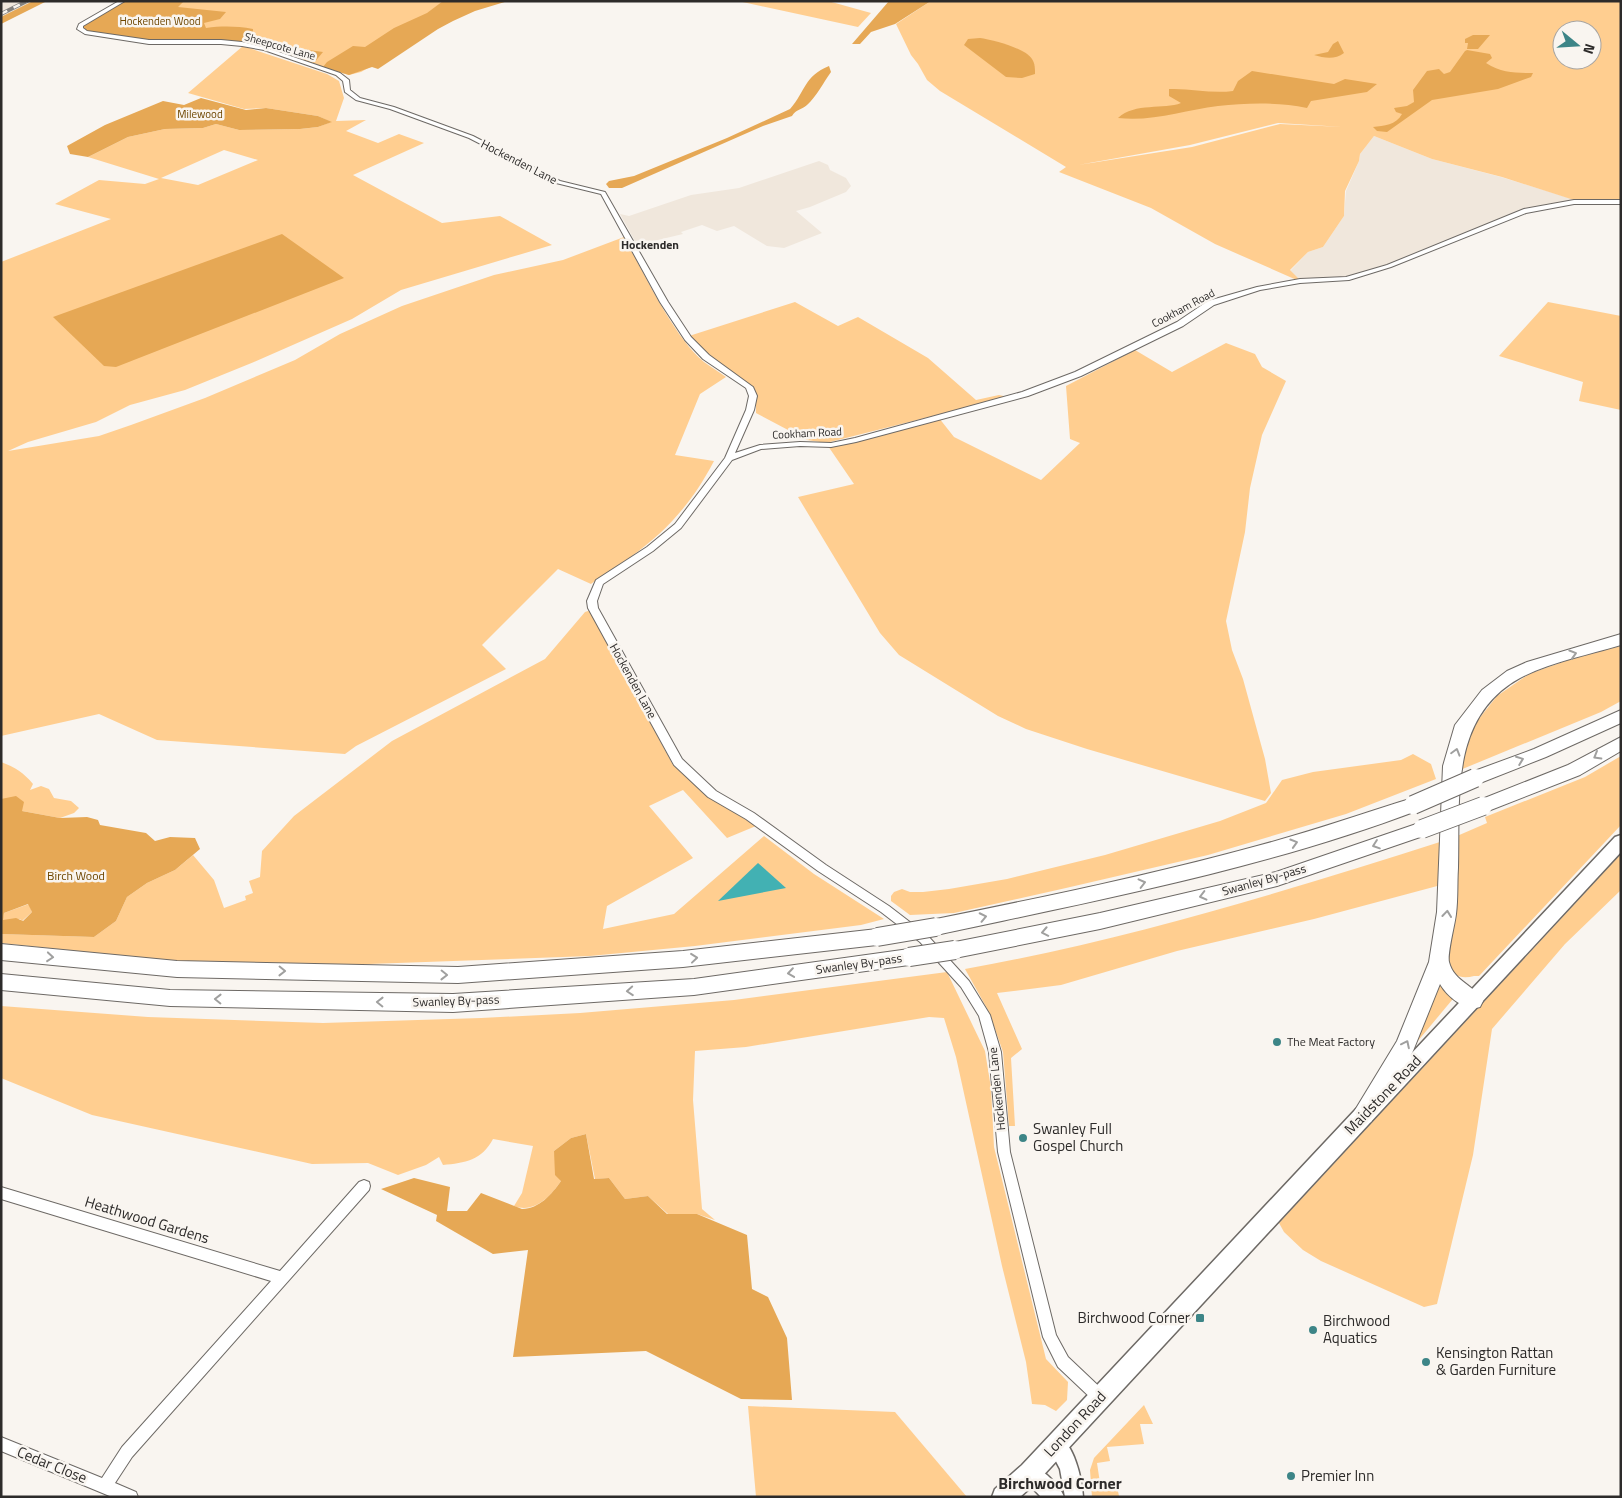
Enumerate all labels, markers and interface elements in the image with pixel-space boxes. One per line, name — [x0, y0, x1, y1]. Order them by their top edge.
park label: Hockenden Wood — [119, 13, 201, 29]
north arrow — [1552, 20, 1602, 70]
street label: Sheepcote Lane — [243, 28, 318, 64]
text: N — [1578, 41, 1601, 57]
park label: Milewood — [177, 106, 223, 122]
street label: Hockenden Lane — [478, 134, 561, 189]
district label: Hockenden — [621, 235, 679, 254]
street label: Cookham Road — [1149, 285, 1218, 331]
street label: Cookham Road — [772, 423, 842, 443]
street label: Hockenden Lane — [605, 640, 662, 722]
one-way arrow — [1568, 649, 1576, 659]
one-way arrow — [1450, 748, 1460, 757]
one-way arrow — [1594, 750, 1603, 760]
one-way arrow — [1516, 756, 1524, 766]
one-way arrow — [1290, 839, 1298, 849]
one-way arrow — [1372, 839, 1380, 849]
street label: Swanley By-pass — [1220, 858, 1309, 901]
park label: Birch Wood — [47, 866, 105, 885]
one-way arrow — [1138, 878, 1146, 888]
one-way arrow — [1199, 890, 1208, 901]
one-way arrow — [1441, 909, 1452, 917]
one-way arrow — [979, 912, 988, 923]
one-way arrow — [1040, 926, 1049, 937]
street label: Swanley By-pass — [815, 948, 904, 979]
one-way arrow — [46, 951, 54, 962]
one-way arrow — [690, 952, 698, 963]
one-way arrow — [278, 966, 286, 976]
one-way arrow — [787, 968, 796, 978]
one-way arrow — [440, 970, 448, 980]
one-way arrow — [626, 986, 634, 997]
street label: Swanley By-pass — [412, 989, 500, 1012]
one-way arrow — [214, 994, 222, 1004]
one-way arrow — [376, 997, 384, 1007]
place label: The Meat Factory — [1287, 1032, 1375, 1051]
marker: The Meat Factory — [1271, 1036, 1283, 1048]
one-way arrow — [1400, 1040, 1410, 1049]
street label: Hockenden Lane — [983, 1047, 1010, 1132]
street label: Maidstone Road — [1339, 1050, 1427, 1140]
place label: Swanley Full Gospel Church — [1033, 1117, 1123, 1157]
marker: Swanley Full Gospel Church — [1017, 1132, 1029, 1144]
street label: Heathwood Gardens — [82, 1190, 212, 1249]
place label: Birchwood Corner — [1078, 1306, 1190, 1329]
place label: Birchwood Aquatics — [1323, 1309, 1390, 1349]
marker: Birchwood Corner — [1194, 1312, 1206, 1324]
marker: Birchwood Aquatics — [1307, 1324, 1319, 1336]
place label: Kensington Rattan & Garden Furniture — [1436, 1341, 1556, 1381]
marker: Kensington Rattan & Garden Furniture — [1420, 1356, 1432, 1368]
street label: London Road — [1038, 1386, 1111, 1462]
street label: Cedar Close — [14, 1440, 91, 1489]
place label: Premier Inn — [1301, 1464, 1374, 1487]
marker: Premier Inn — [1285, 1470, 1297, 1482]
district label: Birchwood Corner — [998, 1471, 1122, 1495]

